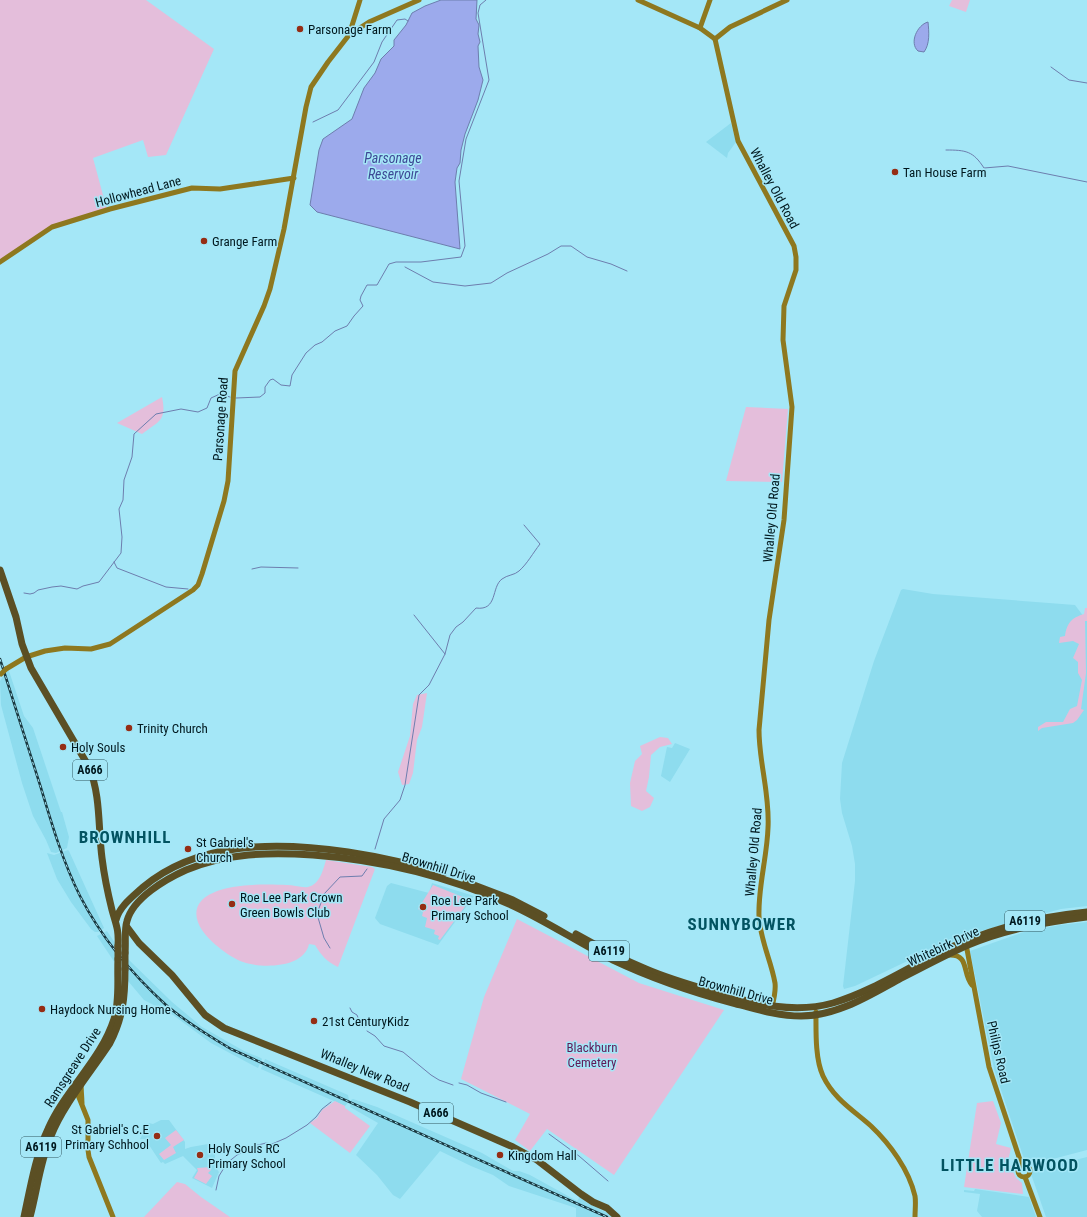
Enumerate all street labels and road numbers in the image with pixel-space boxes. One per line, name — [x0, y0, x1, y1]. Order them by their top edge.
street label: Whalley Old Road — [747, 145, 802, 231]
street label: Hollowhead Lane — [94, 173, 183, 210]
street label: Parsonage Road — [210, 377, 231, 461]
street label: Whalley Old Road — [760, 473, 783, 563]
road number: A666 — [73, 760, 107, 780]
street label: Whalley Old Road — [742, 807, 765, 897]
street label: Brownhill Drive — [400, 849, 478, 886]
road number: A6119 — [1005, 911, 1045, 931]
street label: Whitebirk Drive — [905, 923, 981, 970]
road number: A6119 — [589, 941, 629, 961]
street label: Brownhill Drive — [697, 973, 775, 1008]
street label: Philips Road — [984, 1019, 1013, 1085]
street label: Ramsgreave Drive — [41, 1025, 104, 1110]
street label: Whalley New Road — [318, 1046, 411, 1095]
road number: A666 — [419, 1103, 453, 1123]
road number: A6119 — [21, 1137, 61, 1157]

